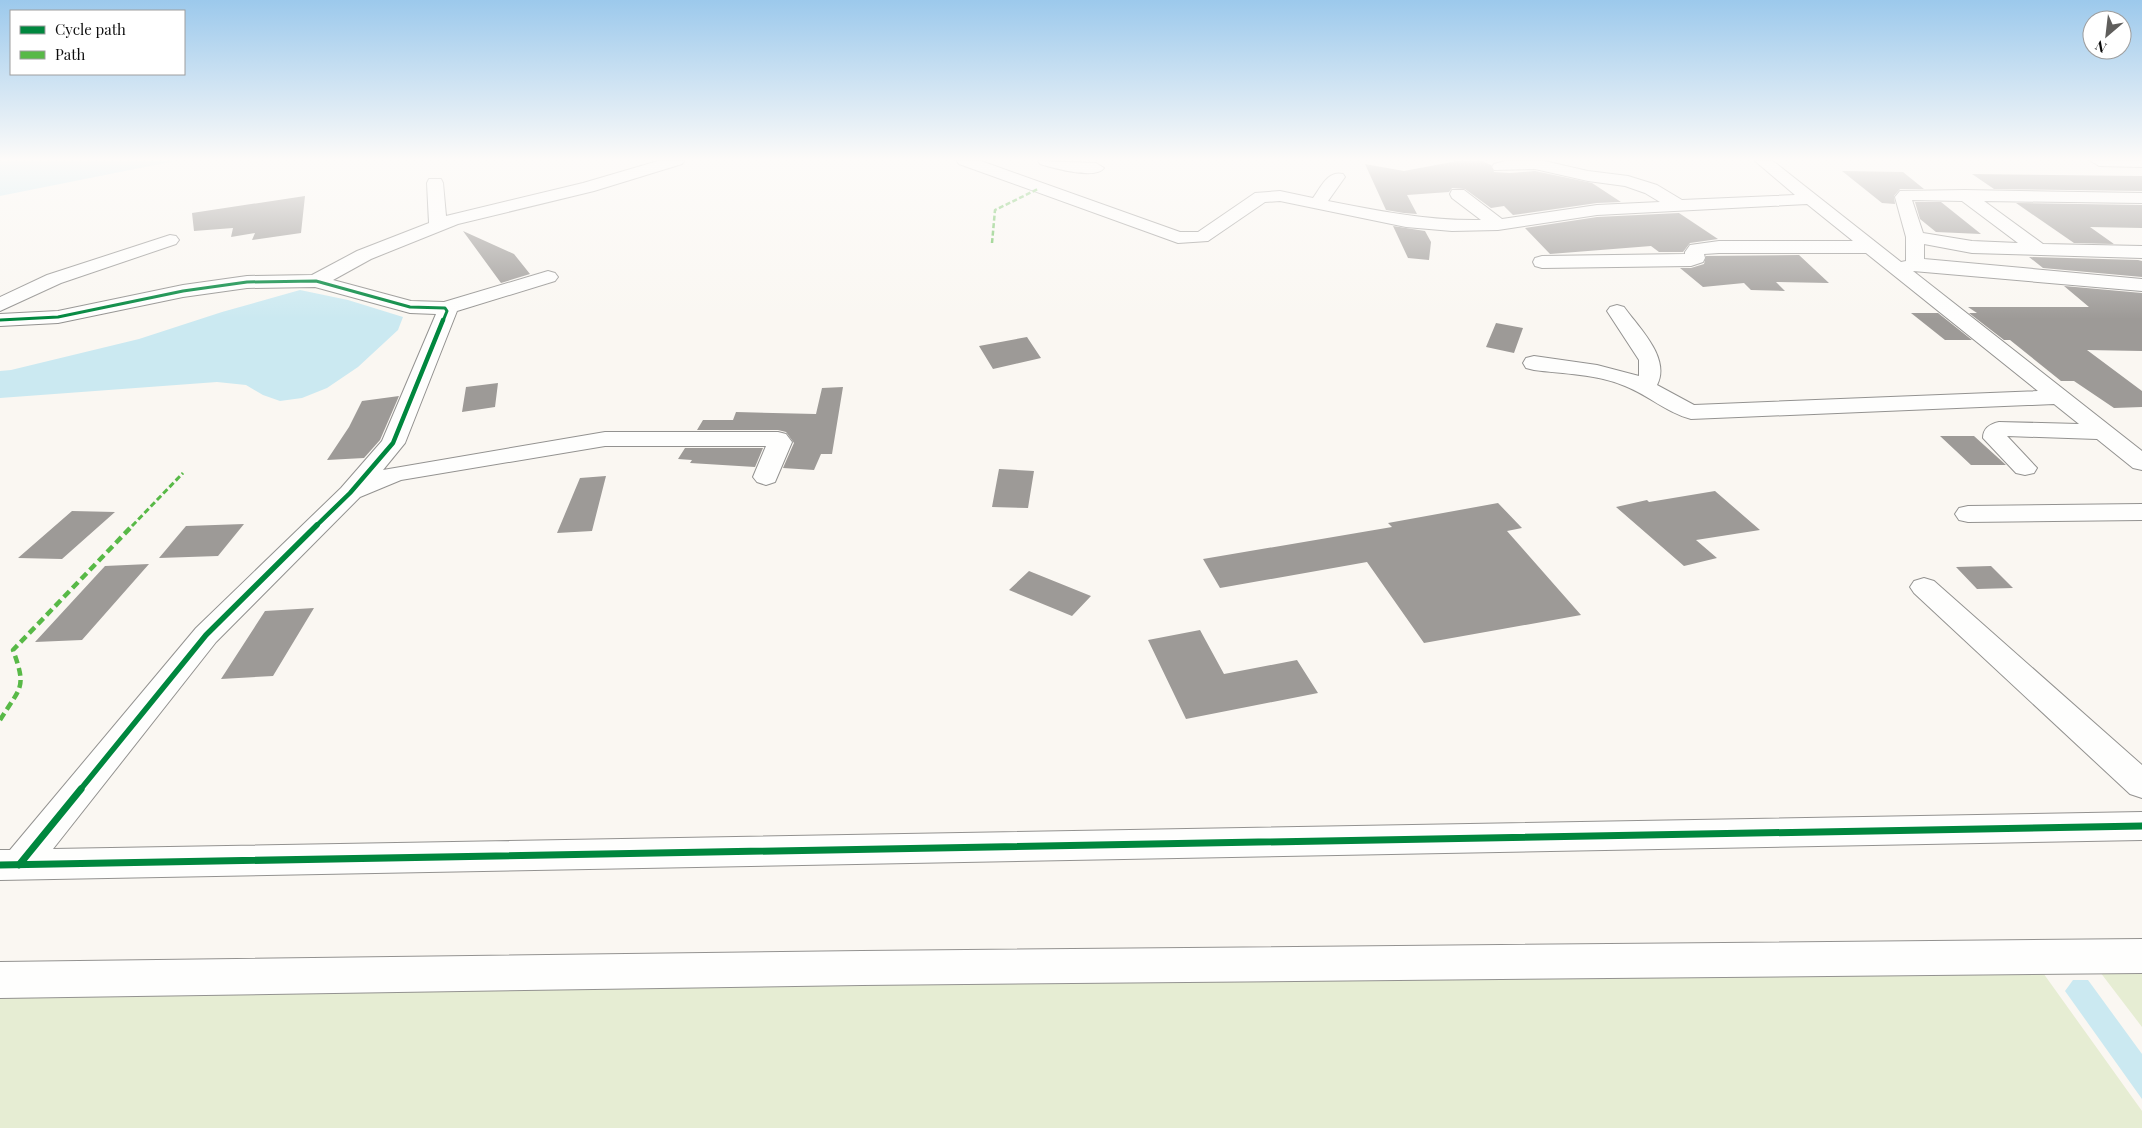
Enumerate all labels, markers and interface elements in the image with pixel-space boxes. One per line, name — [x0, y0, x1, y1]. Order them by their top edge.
legend — [10, 10, 185, 75]
north arrow — [2082, 10, 2132, 60]
text: Cycle path — [55, 19, 126, 39]
text: N — [2092, 36, 2110, 58]
text: Path — [55, 44, 85, 64]

